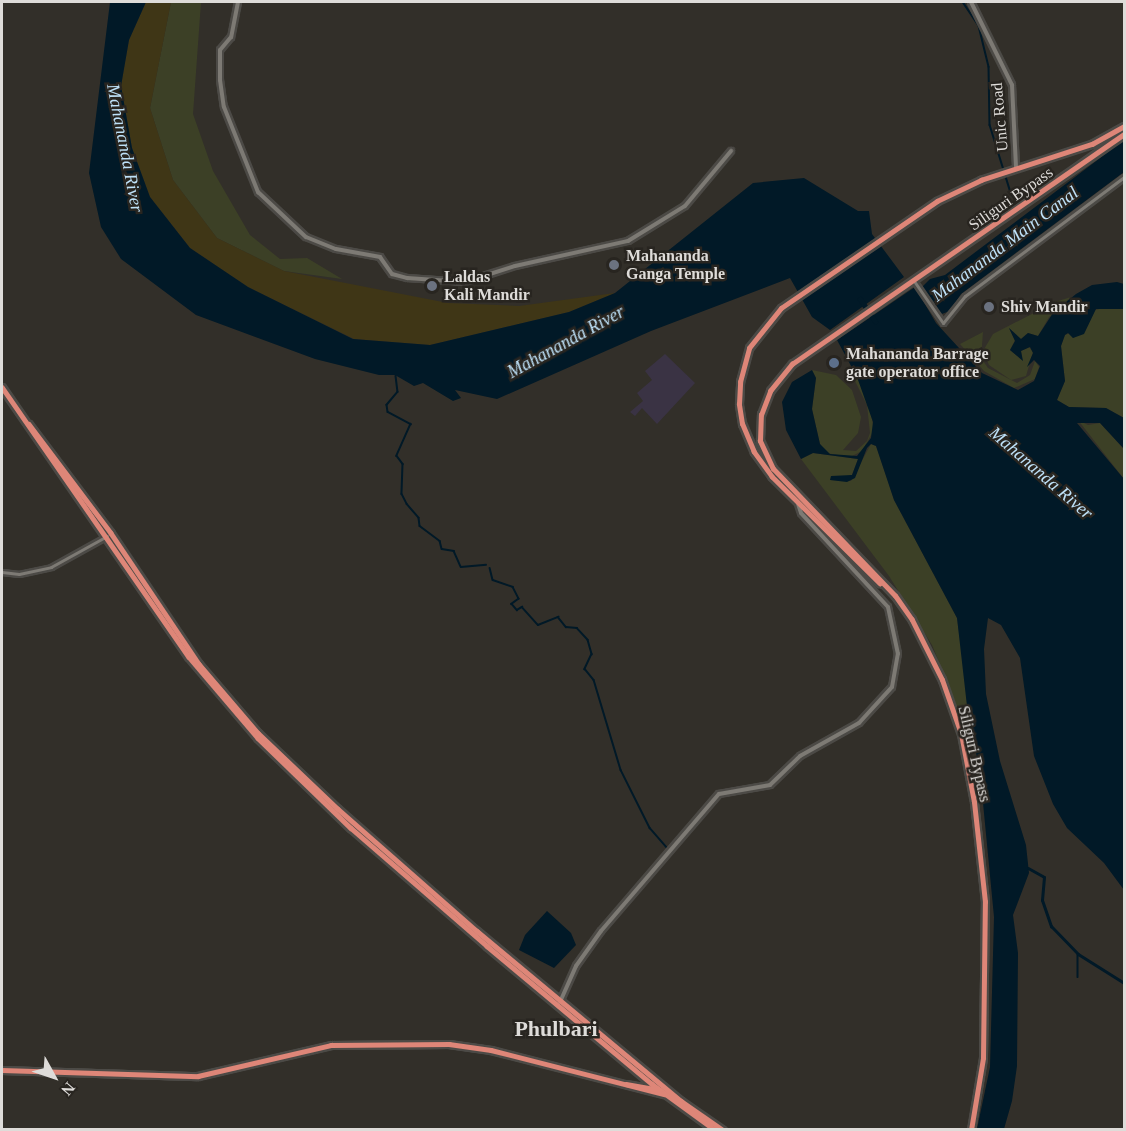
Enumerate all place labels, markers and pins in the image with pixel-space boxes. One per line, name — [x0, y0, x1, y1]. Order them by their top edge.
place label: Mahananda Ganga Temple — [626, 246, 725, 284]
marker: Mahananda Ganga Temple — [607, 258, 621, 272]
place label: Laldas Kali Mandir — [444, 267, 530, 305]
marker: Laldas Kali Mandir — [425, 279, 439, 293]
place label: Shiv Mandir — [1001, 297, 1088, 317]
marker: Shiv Mandir — [982, 300, 996, 314]
place label: Mahananda Barrage gate operator office — [846, 344, 989, 382]
marker: Mahananda Barrage gate operator office — [827, 356, 841, 370]

